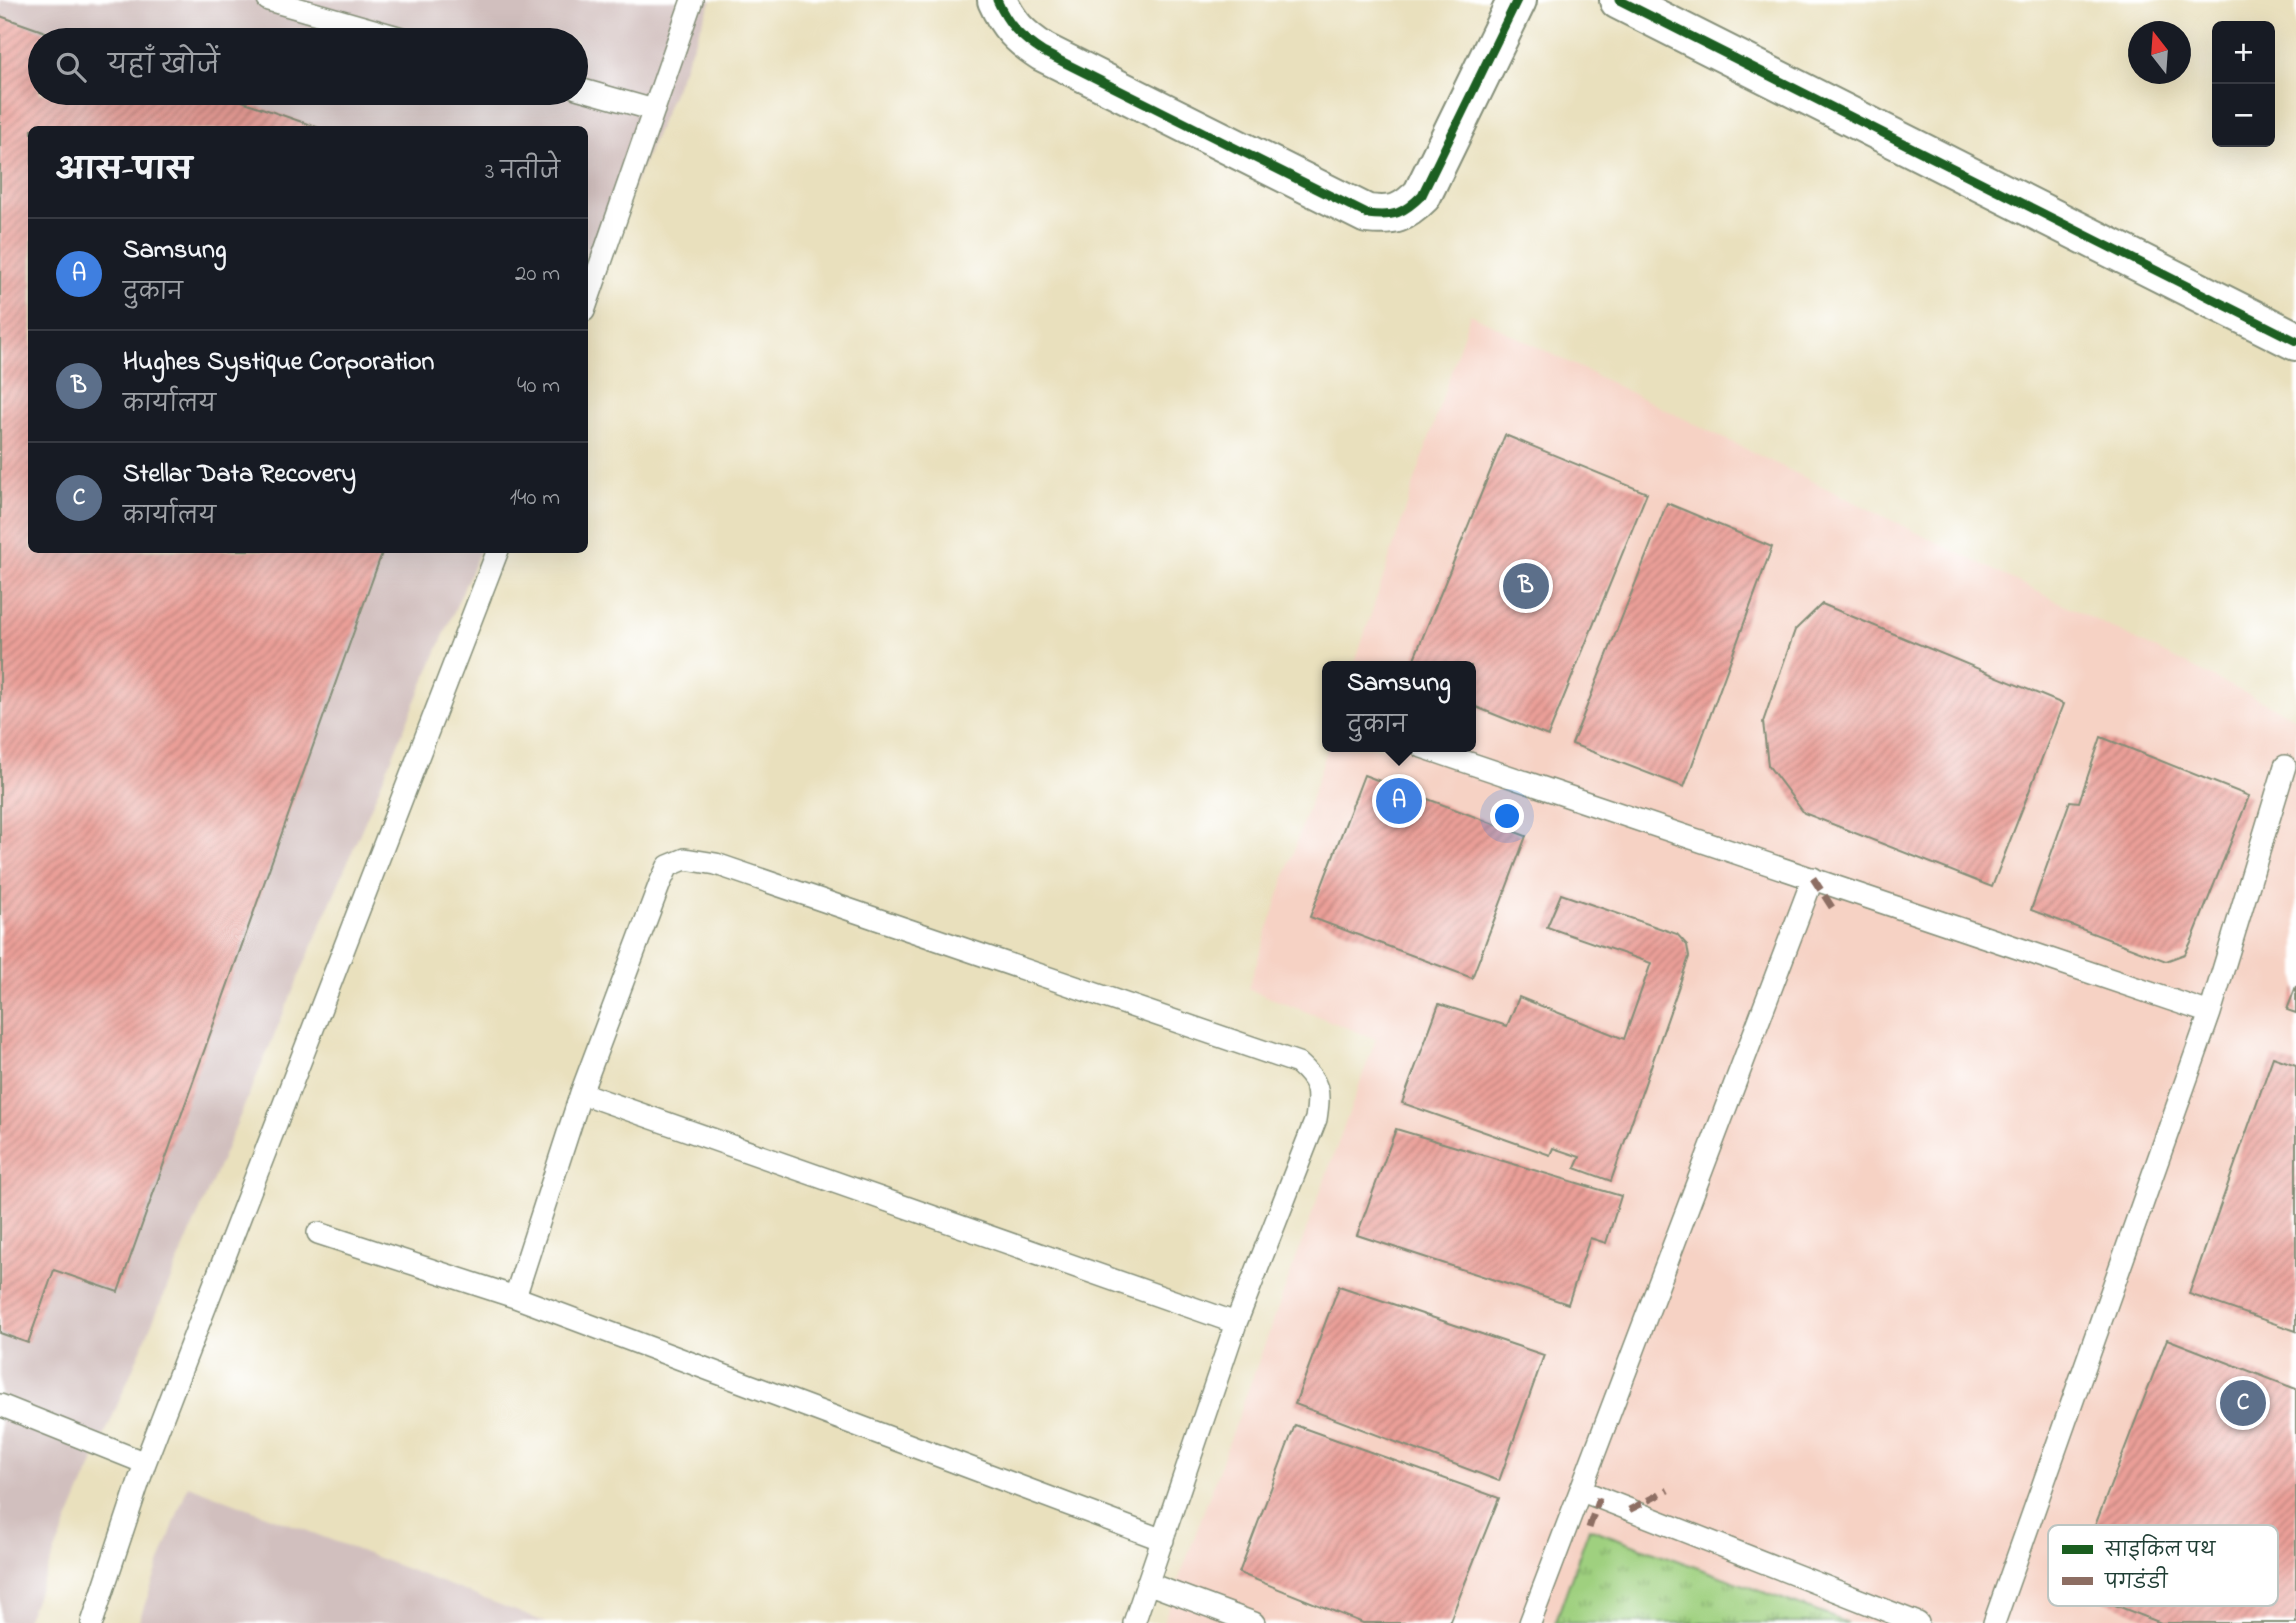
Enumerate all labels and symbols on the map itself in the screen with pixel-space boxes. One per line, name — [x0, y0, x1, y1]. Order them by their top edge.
north arrow — [2128, 21, 2191, 84]
pin: B — [1503, 560, 1549, 612]
pin: A — [1376, 775, 1422, 827]
your location — [1490, 799, 1524, 833]
pin: C — [2220, 1377, 2266, 1429]
legend — [2048, 1525, 2278, 1606]
text: साइकिल पथ — [2104, 1534, 2217, 1565]
text: पगडंडी — [2104, 1566, 2169, 1597]

